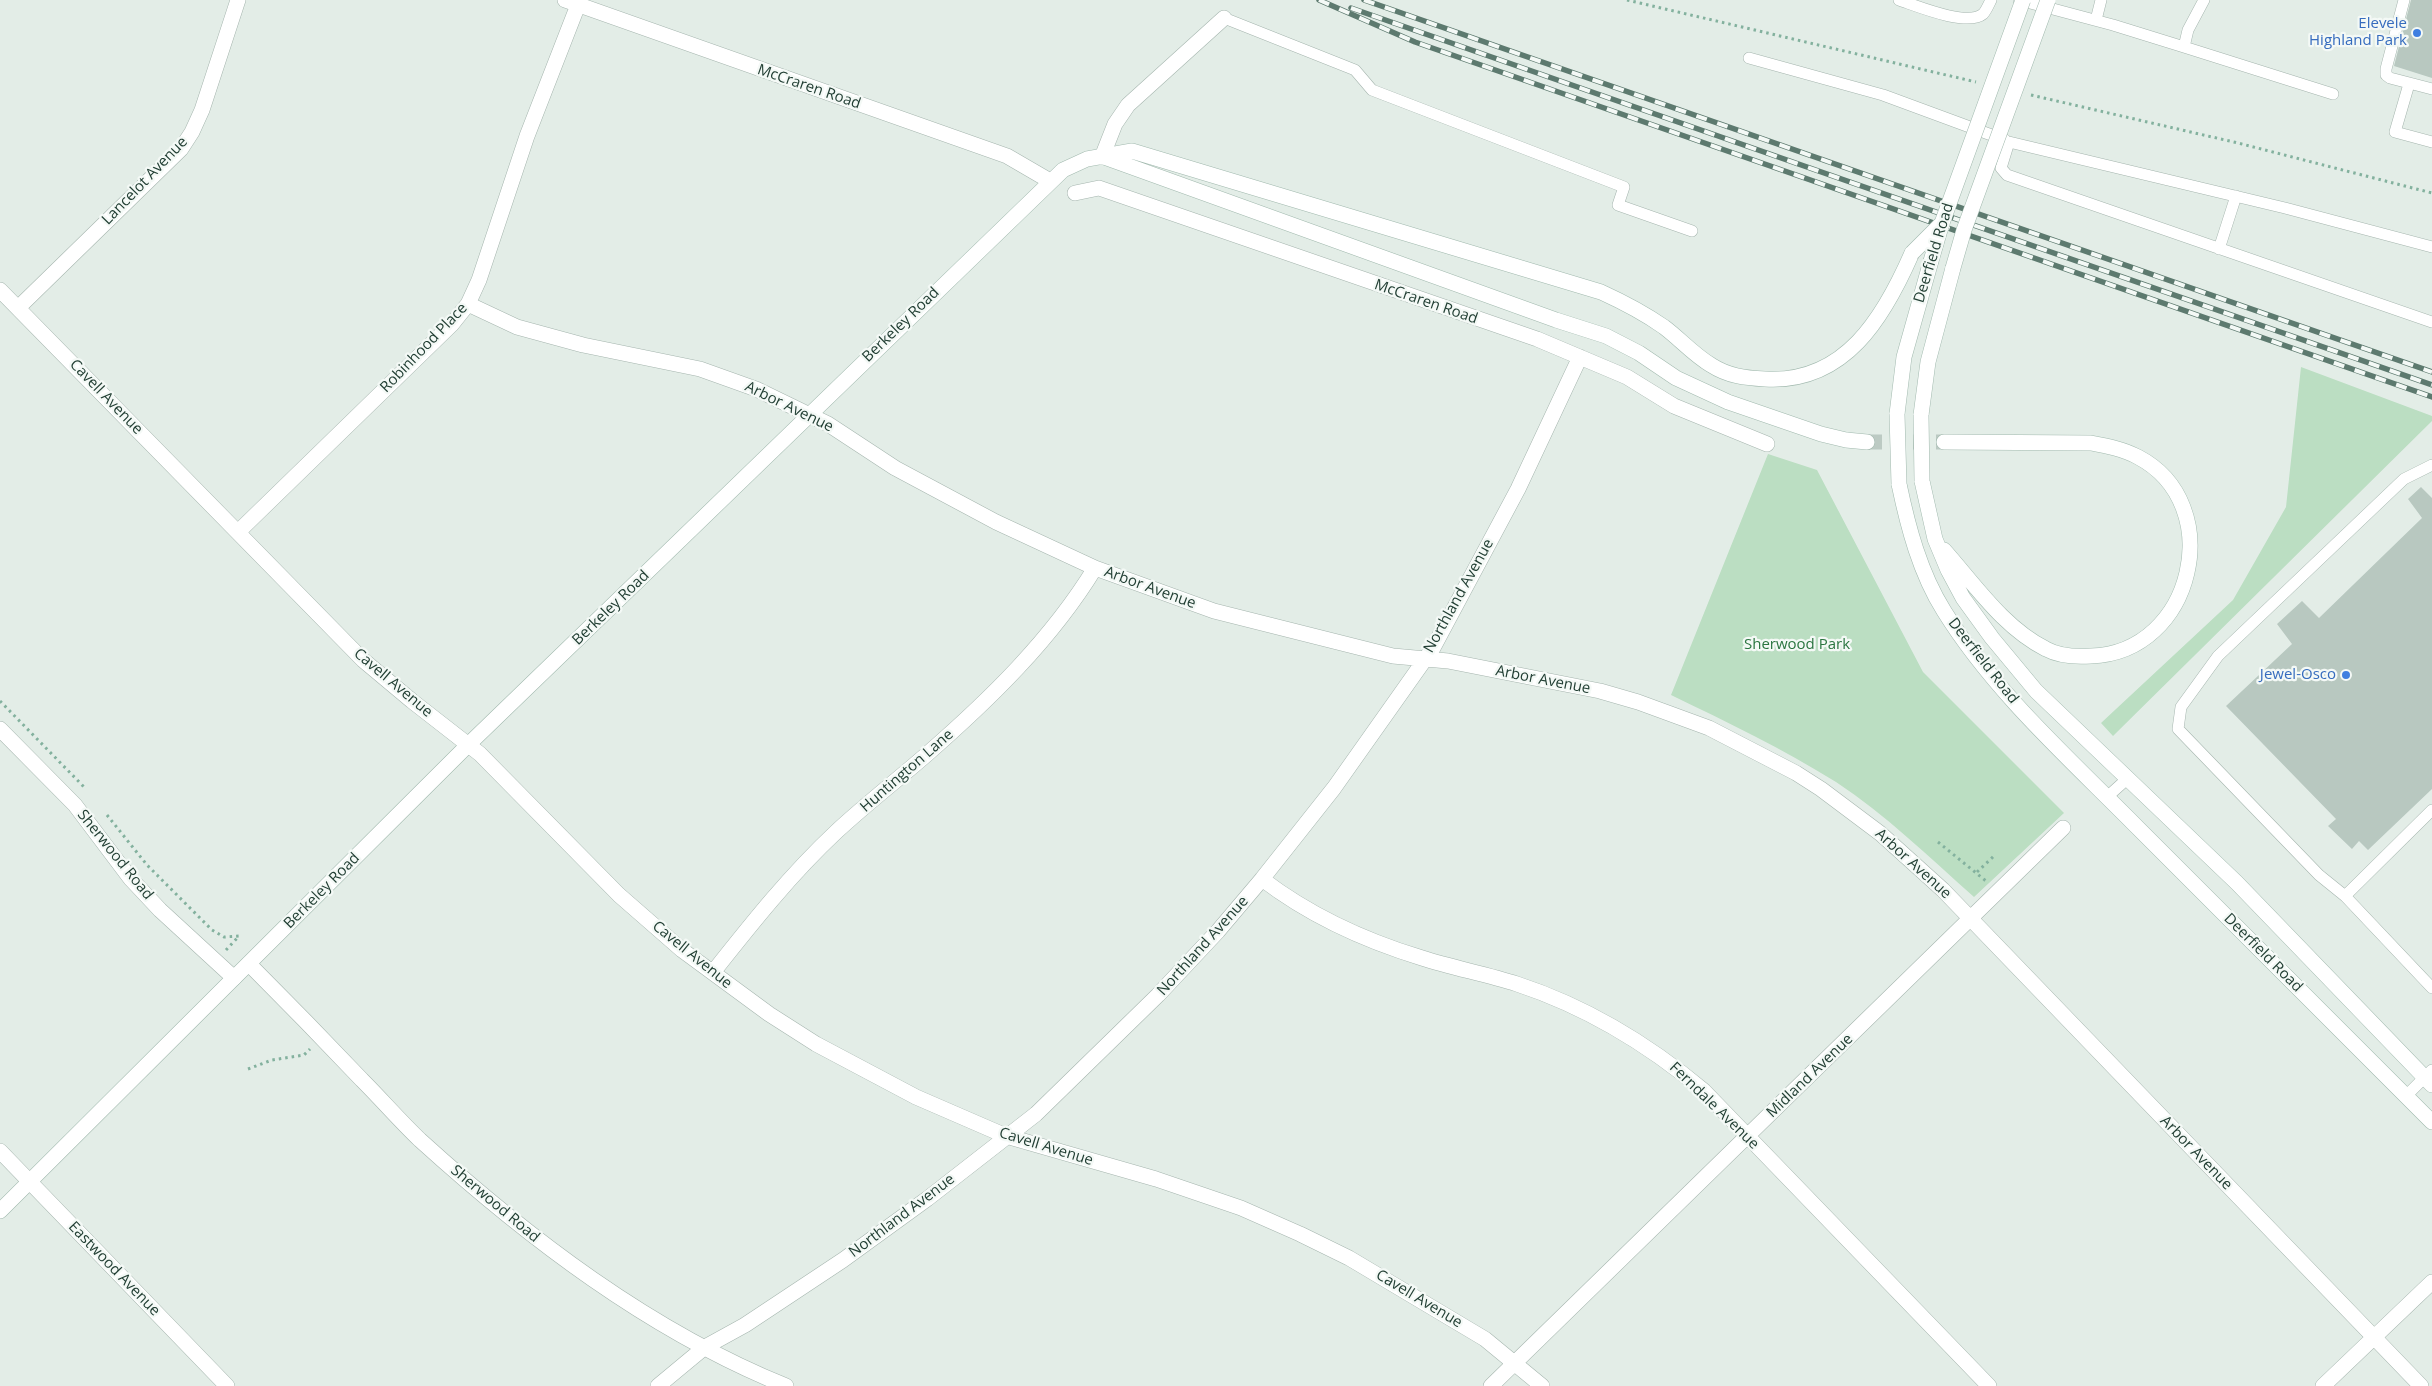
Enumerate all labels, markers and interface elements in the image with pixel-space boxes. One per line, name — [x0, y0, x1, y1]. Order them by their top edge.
place label: Elevele Highland Park — [2309, 15, 2407, 50]
marker: Elevele Highland Park — [2411, 27, 2423, 39]
street label: McCraren Road — [755, 61, 863, 113]
street label: Lancelot Avenue — [98, 133, 192, 229]
street label: Deerfield Road — [1910, 201, 1958, 305]
street label: McCraren Road — [1372, 276, 1480, 328]
street label: Berkeley Road — [859, 284, 943, 366]
street label: Robinhood Place — [377, 299, 471, 397]
street label: Cavell Avenue — [66, 356, 146, 438]
street label: Arbor Avenue — [742, 378, 836, 436]
street label: Northland Avenue — [1420, 536, 1498, 656]
street label: Arbor Avenue — [1102, 563, 1198, 613]
street label: Berkeley Road — [569, 567, 653, 649]
street label: Deerfield Road — [1944, 615, 2022, 707]
park label: Sherwood Park — [1744, 636, 1850, 654]
street label: Cavell Avenue — [350, 645, 436, 721]
street label: Arbor Avenue — [1494, 662, 1592, 698]
place label: Jewel-Osco — [2260, 666, 2336, 684]
marker: Jewel-Osco — [2340, 669, 2352, 681]
street label: Huntington Lane — [857, 726, 957, 816]
street label: Sherwood Road — [73, 806, 157, 904]
street label: Arbor Avenue — [1871, 825, 1955, 903]
street label: Berkeley Road — [280, 849, 364, 933]
street label: Northland Avenue — [1154, 893, 1252, 999]
street label: Deerfield Road — [2220, 910, 2306, 996]
street label: Cavell Avenue — [648, 917, 736, 993]
street label: Midland Avenue — [1763, 1030, 1857, 1122]
street label: Ferndale Avenue — [1666, 1059, 1762, 1153]
street label: Arbor Avenue — [2156, 1112, 2236, 1194]
street label: Cavell Avenue — [997, 1124, 1095, 1170]
street label: Sherwood Road — [447, 1162, 543, 1246]
street label: Northland Avenue — [846, 1170, 958, 1262]
street label: Eastwood Avenue — [64, 1218, 164, 1320]
street label: Cavell Avenue — [1373, 1266, 1465, 1332]

